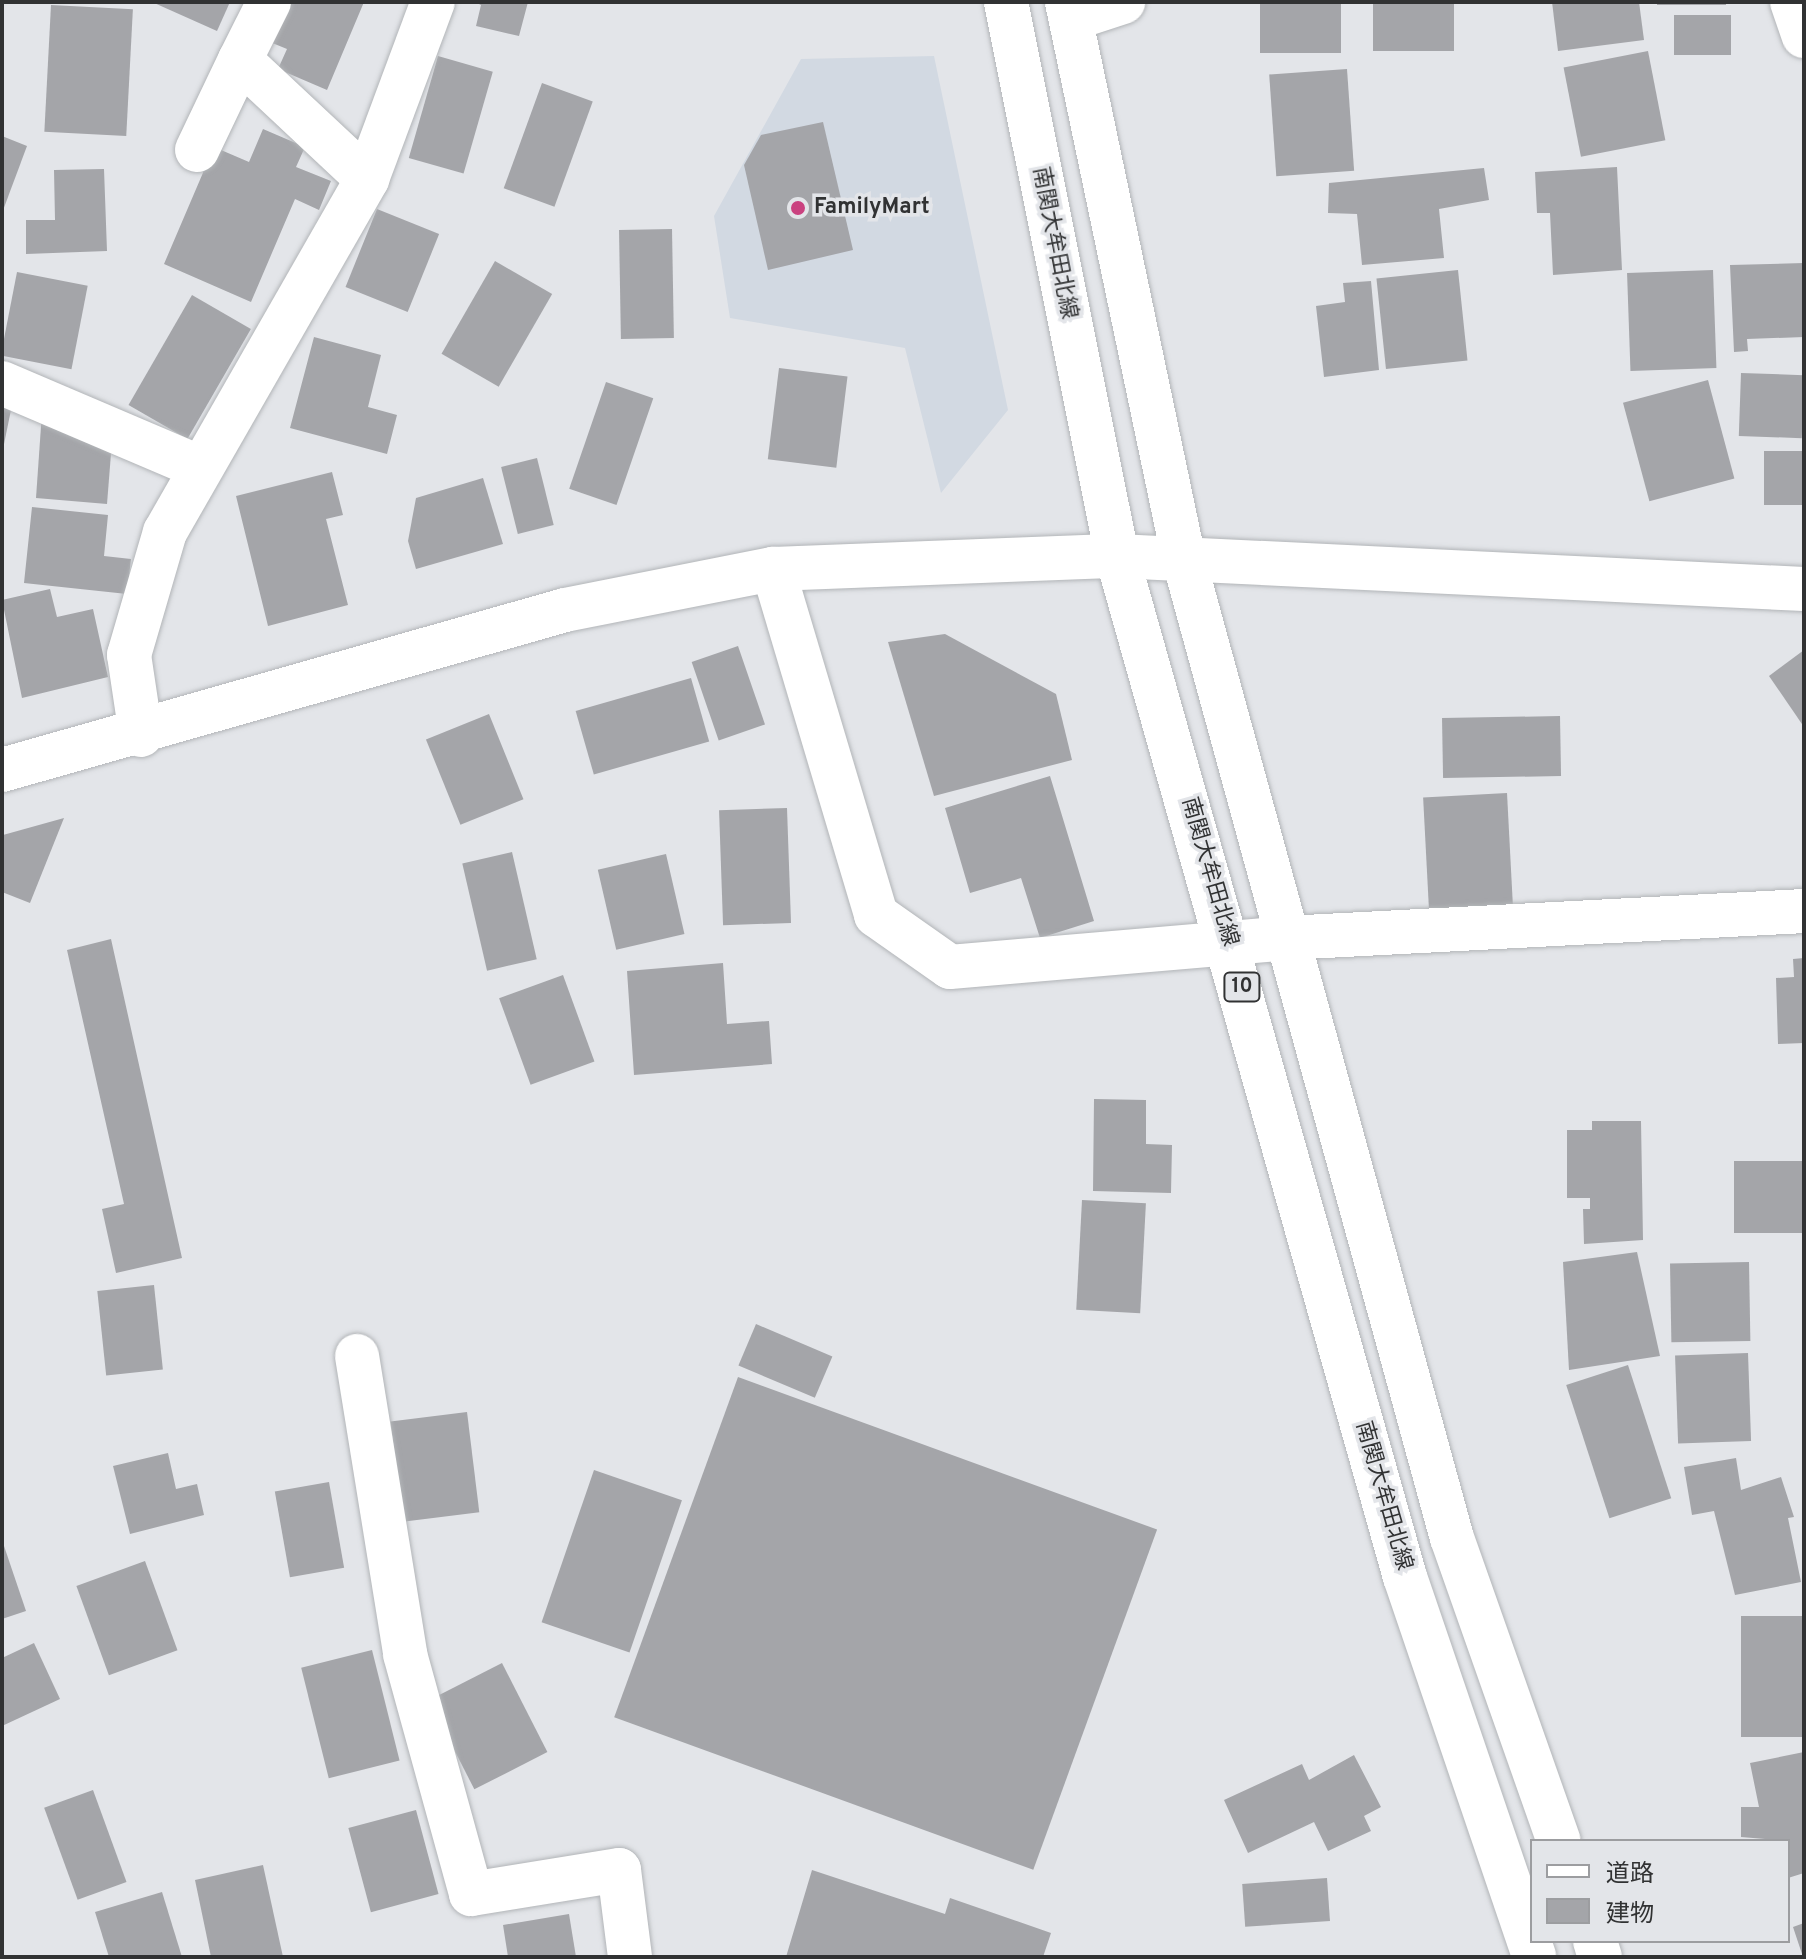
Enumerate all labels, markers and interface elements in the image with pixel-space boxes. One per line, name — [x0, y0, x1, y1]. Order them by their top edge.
street label: 南関大牟田北線 — [1026, 165, 1082, 321]
place label: FamilyMart — [814, 195, 930, 221]
marker: FamilyMart — [789, 199, 807, 217]
street label: 南関大牟田北線 — [1175, 794, 1243, 950]
road number: 10 — [1222, 971, 1262, 1003]
street label: 南関大牟田北線 — [1349, 1418, 1417, 1574]
legend — [1530, 1839, 1790, 1943]
text: 道路 — [1606, 1860, 1654, 1890]
text: 建物 — [1606, 1900, 1654, 1930]

